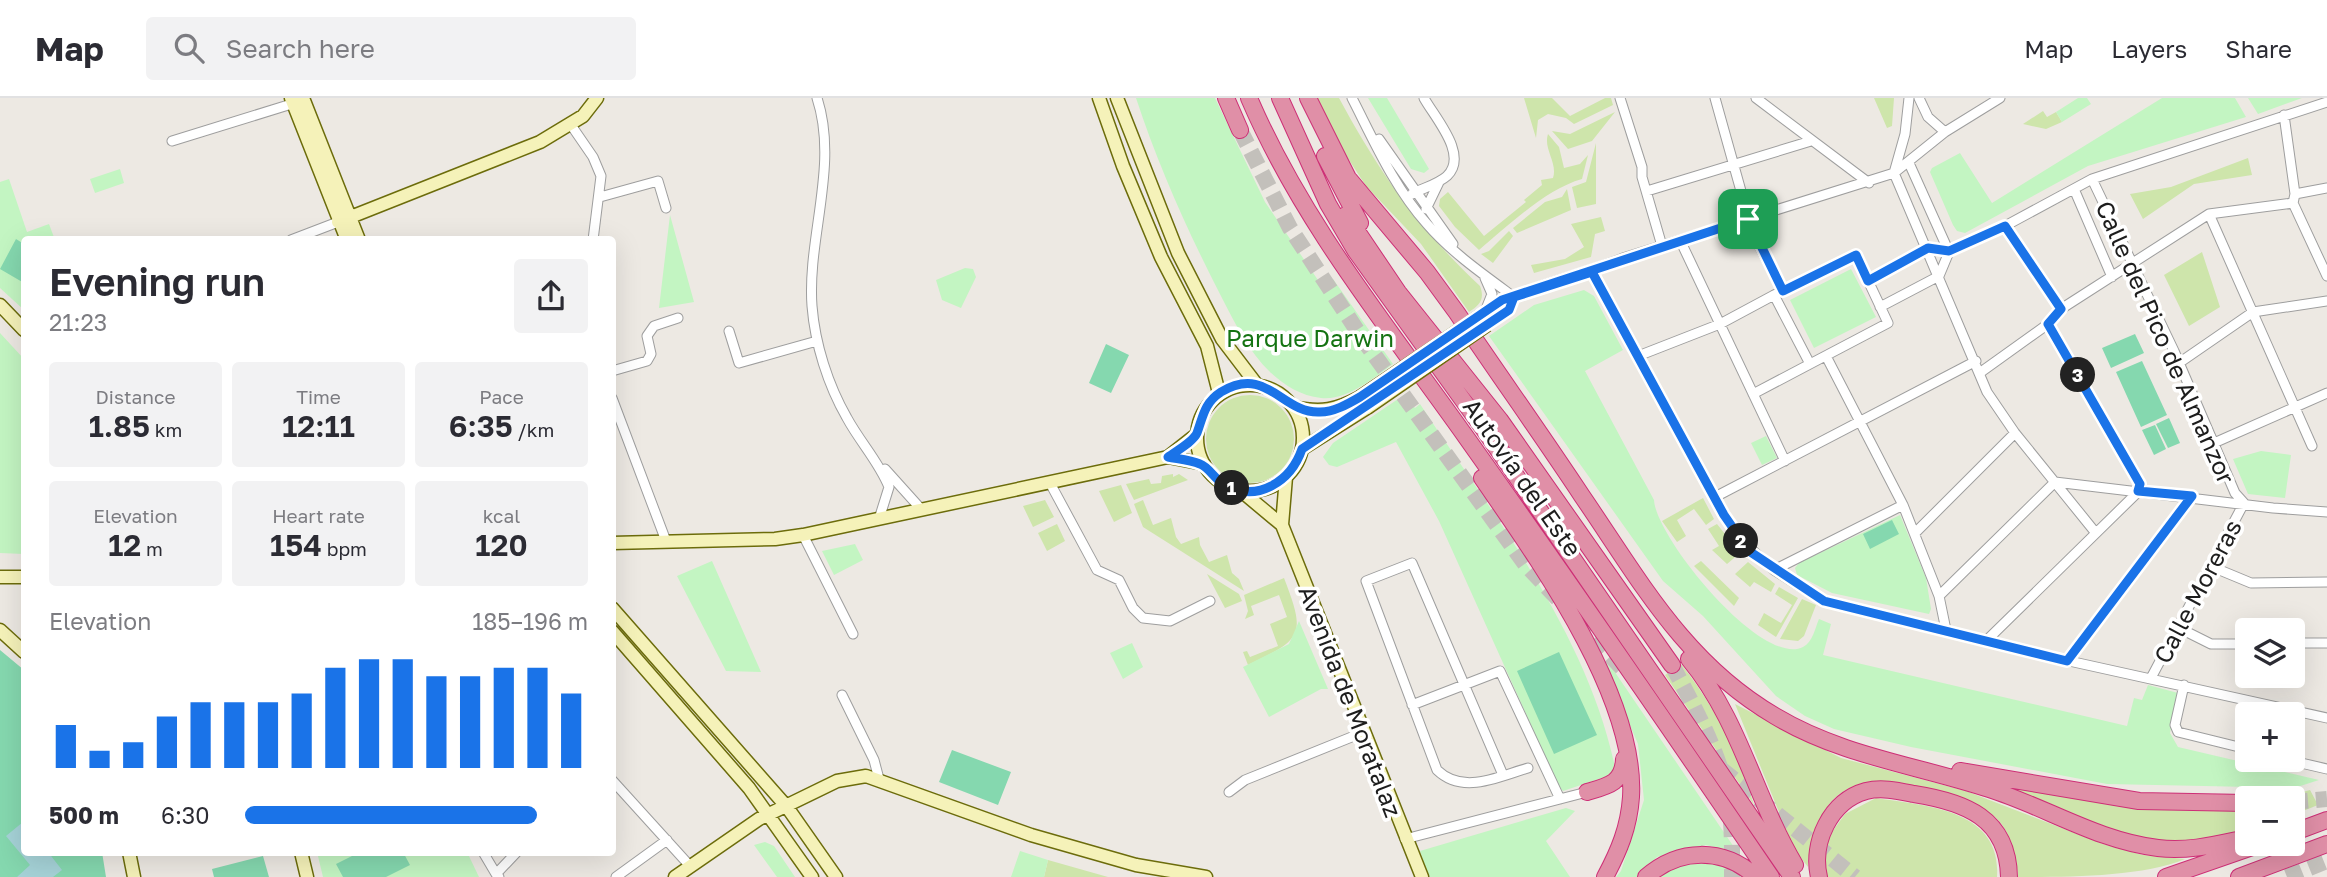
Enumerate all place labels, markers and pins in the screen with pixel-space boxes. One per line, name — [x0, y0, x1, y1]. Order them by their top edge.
pin — [1718, 189, 1778, 249]
pin: 3 — [2060, 358, 2096, 392]
pin: 1 — [1214, 470, 1250, 506]
pin: 2 — [1724, 524, 1758, 558]

